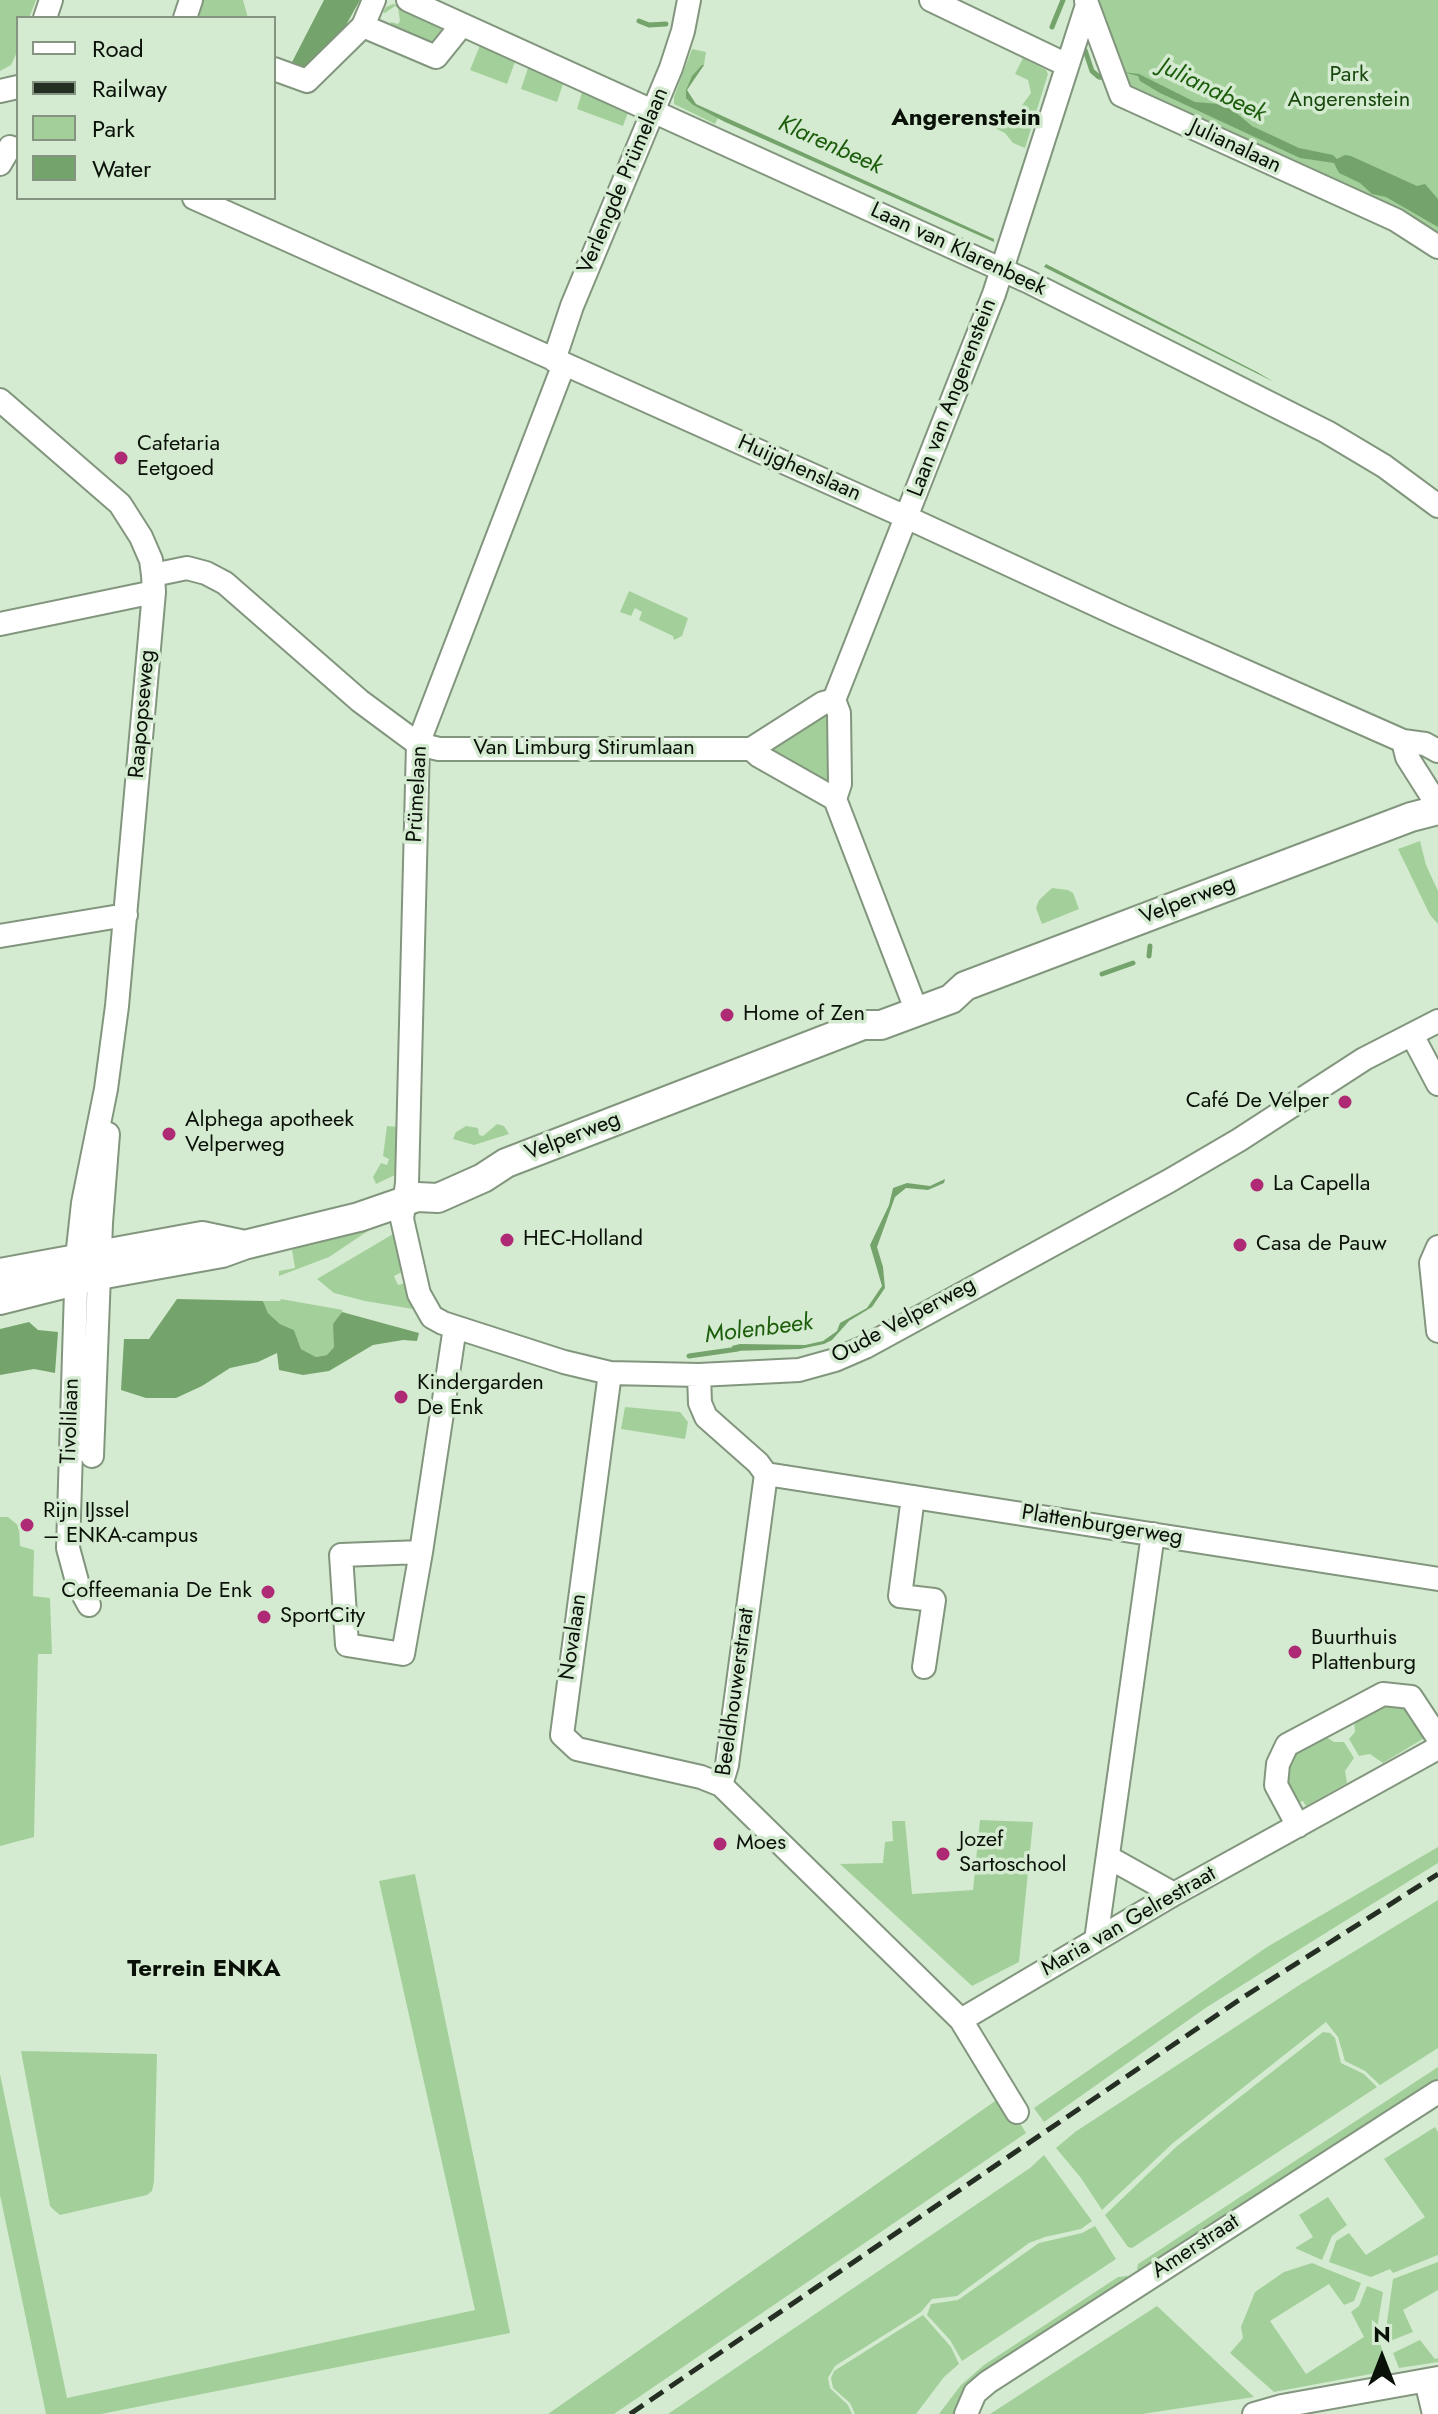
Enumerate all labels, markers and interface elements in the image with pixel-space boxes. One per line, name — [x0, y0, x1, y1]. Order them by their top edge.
legend — [16, 16, 276, 200]
text: Road — [92, 31, 144, 66]
water label: Julianabeek — [1154, 53, 1270, 129]
park label: Park Angerenstein — [1288, 63, 1410, 114]
text: Railway — [92, 71, 167, 106]
street label: Verlengde Prümelaan — [573, 84, 675, 278]
district label: Angerenstein — [891, 105, 1041, 133]
water label: Klarenbeek — [773, 110, 887, 182]
text: Park — [92, 111, 135, 146]
street label: Julianalaan — [1185, 114, 1285, 180]
text: Water — [92, 151, 151, 186]
street label: Laan van Klarenbeek — [866, 198, 1050, 302]
street label: Laan van Angerenstein — [903, 295, 1003, 501]
street label: Huijghenslaan — [733, 430, 865, 508]
place label: Cafetaria Eetgoed — [137, 432, 220, 484]
marker: Cafetaria Eetgoed — [112, 449, 130, 467]
street label: Raapopseweg — [124, 649, 162, 779]
street label: Van Limburg Stirumlaan — [473, 736, 695, 762]
street label: Prümelaan — [402, 745, 434, 843]
street label: Velperweg — [1137, 871, 1239, 931]
place label: Home of Zen — [743, 1002, 865, 1028]
marker: Home of Zen — [718, 1006, 736, 1024]
place label: Café De Velper — [1186, 1089, 1329, 1115]
marker: Café De Velper — [1336, 1093, 1354, 1111]
street label: Velperweg — [522, 1107, 624, 1167]
place label: Alphega apotheek Velperweg — [185, 1108, 354, 1160]
marker: Alphega apotheek Velperweg — [160, 1125, 178, 1143]
place label: La Capella — [1273, 1172, 1370, 1198]
marker: La Capella — [1248, 1176, 1266, 1194]
place label: HEC-Holland — [523, 1227, 643, 1253]
marker: HEC-Holland — [498, 1231, 516, 1249]
place label: Casa de Pauw — [1256, 1232, 1387, 1258]
marker: Casa de Pauw — [1231, 1236, 1249, 1254]
street label: Oude Velperweg — [828, 1272, 980, 1370]
water label: Molenbeek — [703, 1309, 815, 1351]
place label: Kindergarden De Enk — [417, 1371, 544, 1422]
street label: Tivolilaan — [56, 1378, 86, 1464]
marker: Kindergarden De Enk — [392, 1388, 410, 1406]
place label: Rijn IJssel – ENKA-campus — [43, 1499, 198, 1550]
street label: Plattenburgerweg — [1019, 1500, 1185, 1552]
marker: Rijn IJssel – ENKA-campus — [18, 1516, 36, 1534]
place label: Coffeemania De Enk — [61, 1579, 252, 1605]
marker: Coffeemania De Enk — [259, 1583, 277, 1601]
street label: Novalaan — [555, 1592, 593, 1682]
place label: SportCity — [280, 1604, 365, 1630]
street label: Beeldhouwerstraat — [711, 1606, 761, 1778]
marker: SportCity — [255, 1608, 273, 1626]
place label: Buurthuis Plattenburg — [1311, 1626, 1416, 1678]
marker: Buurthuis Plattenburg — [1286, 1643, 1304, 1661]
place label: Jozef Sartoschool — [959, 1828, 1066, 1880]
place label: Moes — [736, 1831, 786, 1857]
marker: Moes — [711, 1835, 729, 1853]
marker: Jozef Sartoschool — [934, 1845, 952, 1863]
street label: Maria van Gelrestraat — [1037, 1861, 1221, 1983]
district label: Terrein ENKA — [127, 1956, 281, 1984]
street label: Amerstraat — [1147, 2209, 1245, 2285]
north arrow — [1342, 2318, 1422, 2398]
text: N — [1373, 2318, 1391, 2350]

